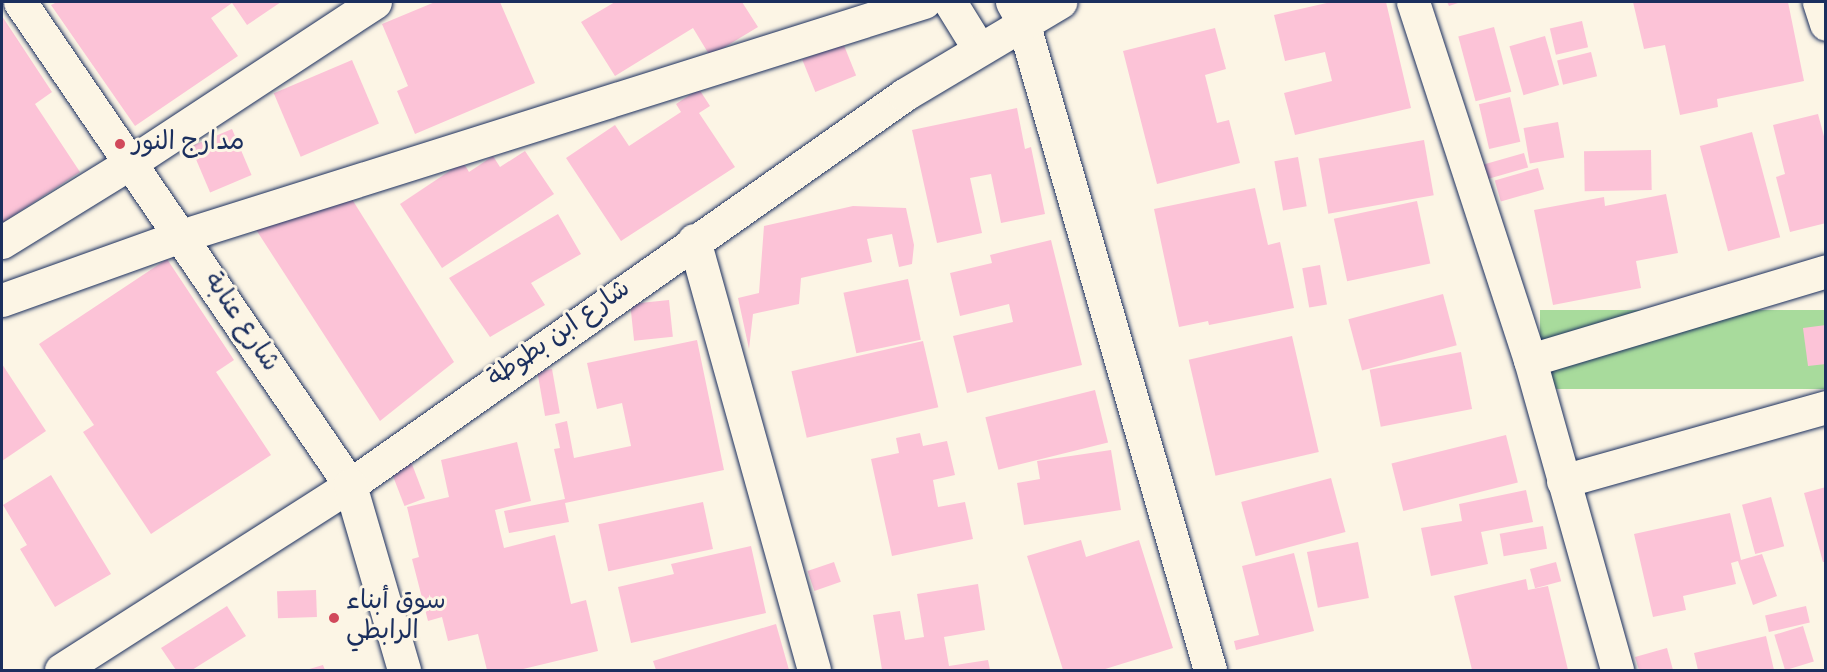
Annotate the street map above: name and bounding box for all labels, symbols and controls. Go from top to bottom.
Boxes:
place label: مدارج النور [132,128,245,160]
marker: مدارج النور [113,137,127,151]
street label: شارع عنابة [195,267,285,379]
street label: شارع ابن بطوطة [483,274,637,396]
place label: سوق أبناء الرابطي [346,587,446,648]
marker: سوق أبناء الرابطي [327,611,341,625]

